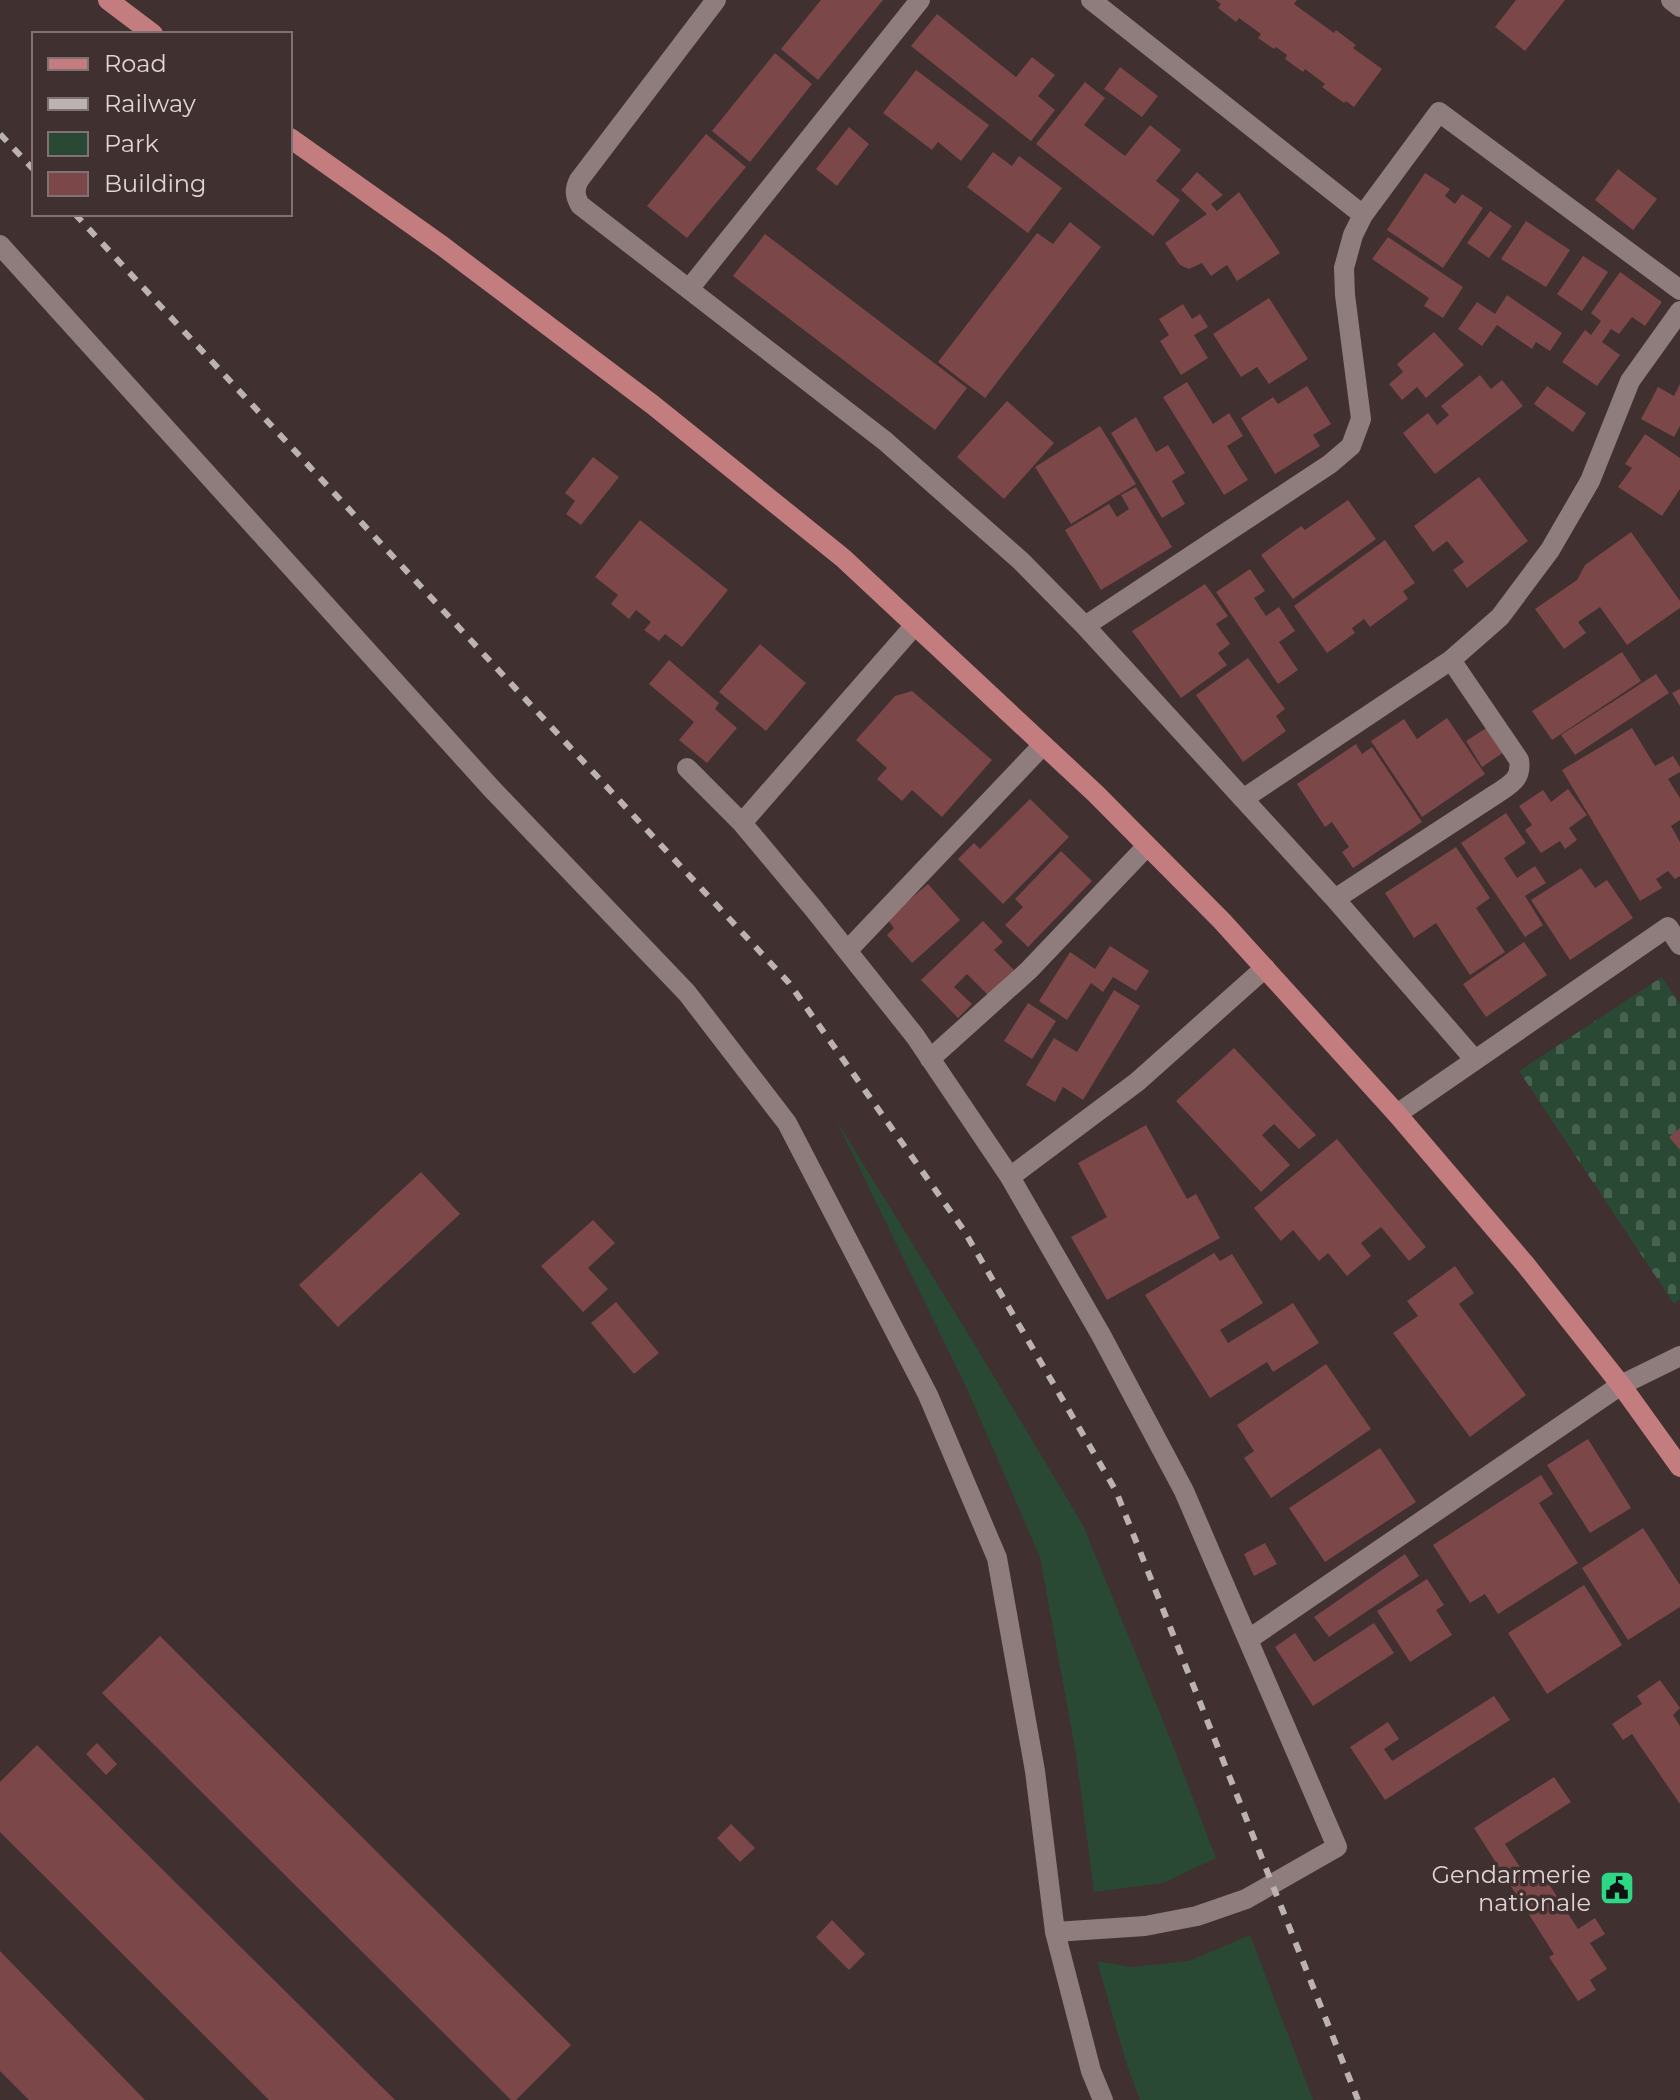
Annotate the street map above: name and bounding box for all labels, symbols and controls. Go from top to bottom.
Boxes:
legend [32,32,292,216]
text: Road [104,49,167,78]
text: Railway [104,89,196,118]
text: Park [104,129,159,158]
text: Building [104,169,207,198]
place label: Gendarmerie nationale [1432,1860,1591,1917]
public building icon: Gendarmerie nationale [1598,1869,1636,1907]

